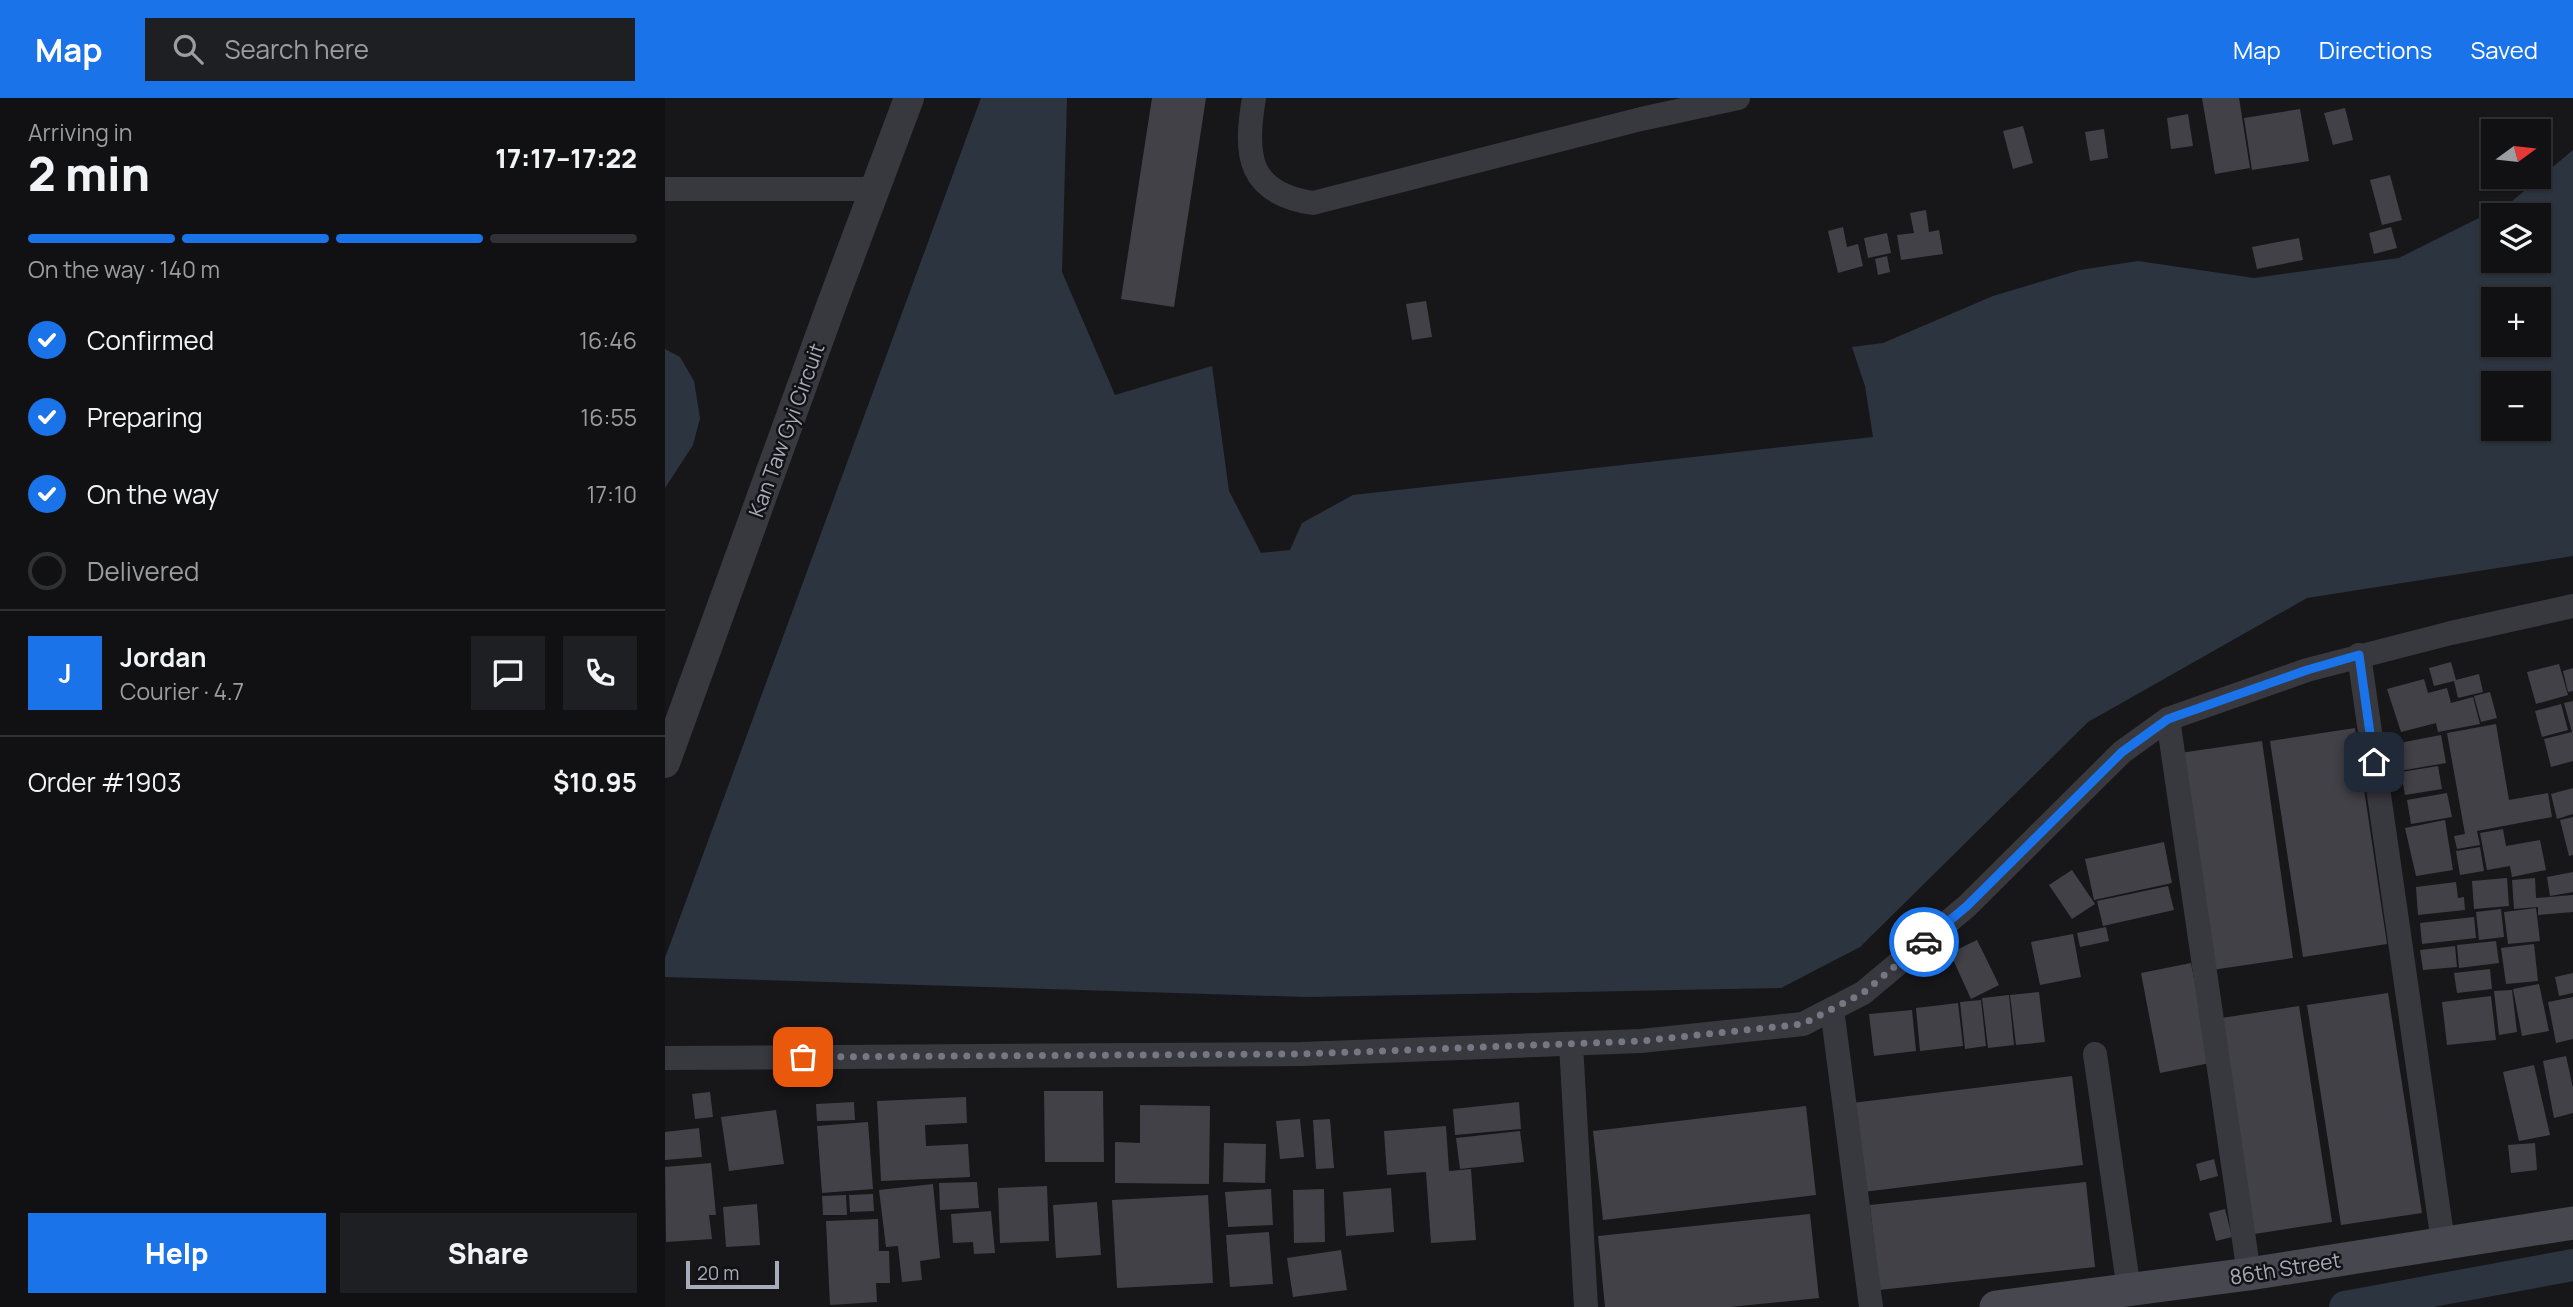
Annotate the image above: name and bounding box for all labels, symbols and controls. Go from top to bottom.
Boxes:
search box [145,18,635,81]
text: Map [35,27,103,72]
icon: search [169,30,207,68]
text: Search here [225,31,369,67]
text: Map [2233,33,2281,66]
text: Directions [2319,33,2432,66]
text: Saved [2470,33,2538,66]
text: Arriving in [28,116,133,148]
north arrow [2481,119,2551,189]
map controls [2481,119,2551,441]
text: 17:17–17:22 [495,140,637,176]
text: 2 min [28,142,150,205]
button: layers [2481,203,2551,273]
text: On the way · 140 m [28,253,220,285]
button: + [2481,287,2551,357]
icon: check [28,321,66,359]
text: Confirmed [87,322,214,358]
text: 16:46 [579,324,637,356]
street label: Kan Taw Gyi Circuit [742,339,830,521]
button: − [2481,371,2551,441]
icon: check [28,398,66,436]
text: Preparing [87,399,203,435]
text: 16:55 [580,401,637,433]
icon: check [28,475,66,513]
text: On the way [87,476,219,512]
text: 17:10 [587,478,637,510]
text: Delivered [87,553,199,589]
button: chat [471,636,545,710]
button: phone [563,636,637,710]
text: Jordan [120,639,206,675]
text: J [58,655,72,691]
text: Courier · 4.7 [120,675,244,707]
pin [2344,732,2404,792]
icon: home [2355,743,2393,781]
text: Order #1903 [28,764,182,800]
text: $10.95 [553,764,637,800]
courier [1889,907,1959,977]
icon: car [1905,923,1943,961]
pin [773,1027,833,1087]
icon: bag [784,1038,822,1076]
button: Help [28,1213,326,1293]
button: Share [340,1213,637,1293]
street label: 86th Street [2228,1245,2342,1291]
scale bar [686,1258,779,1290]
text: 20 m [697,1260,739,1286]

